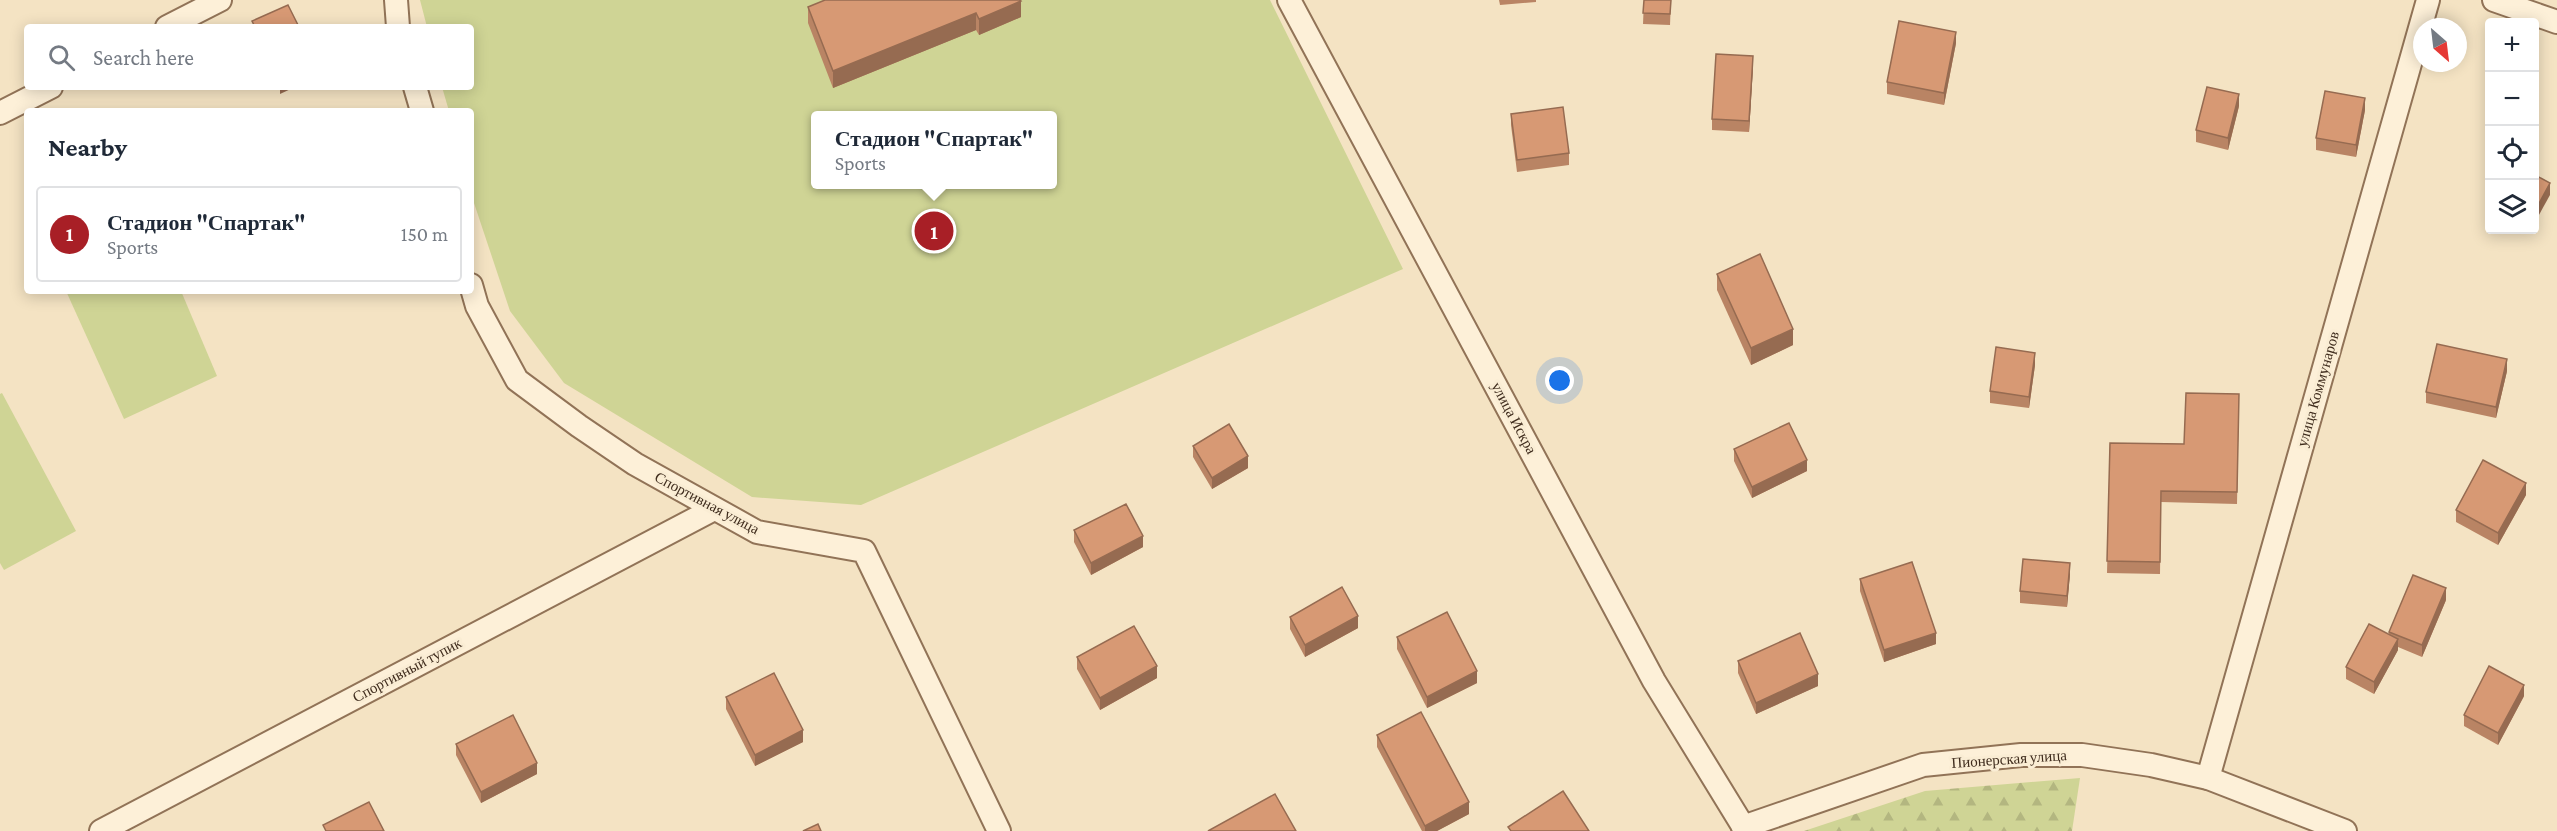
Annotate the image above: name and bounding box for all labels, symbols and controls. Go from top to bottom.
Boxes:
north arrow [2413,18,2467,72]
map controls [2485,18,2539,234]
button: + [2485,18,2539,72]
search box [24,24,474,90]
icon: search [45,41,78,74]
text: Search here [93,45,194,70]
button: − [2485,72,2539,126]
popup [811,111,1057,189]
text: Стадион "Спартак" [835,126,1033,151]
button: locate [2485,126,2539,180]
text: Nearby [48,133,127,162]
text: Sports [835,152,886,174]
button: layers [2485,180,2539,234]
pin: 1 [914,208,954,254]
text: Стадион "Спартак" [107,210,306,235]
text: 1 [66,223,73,245]
text: 150 m [401,223,448,245]
text: Sports [107,236,158,258]
street label: улица Коммунаров [2294,329,2342,449]
your location [1545,366,1574,395]
street label: улица Искра [1488,379,1540,457]
street label: Спортивная улица [652,469,762,537]
street label: Спортивный тупик [350,634,465,705]
street label: Пионерская улица [1951,747,2068,771]

